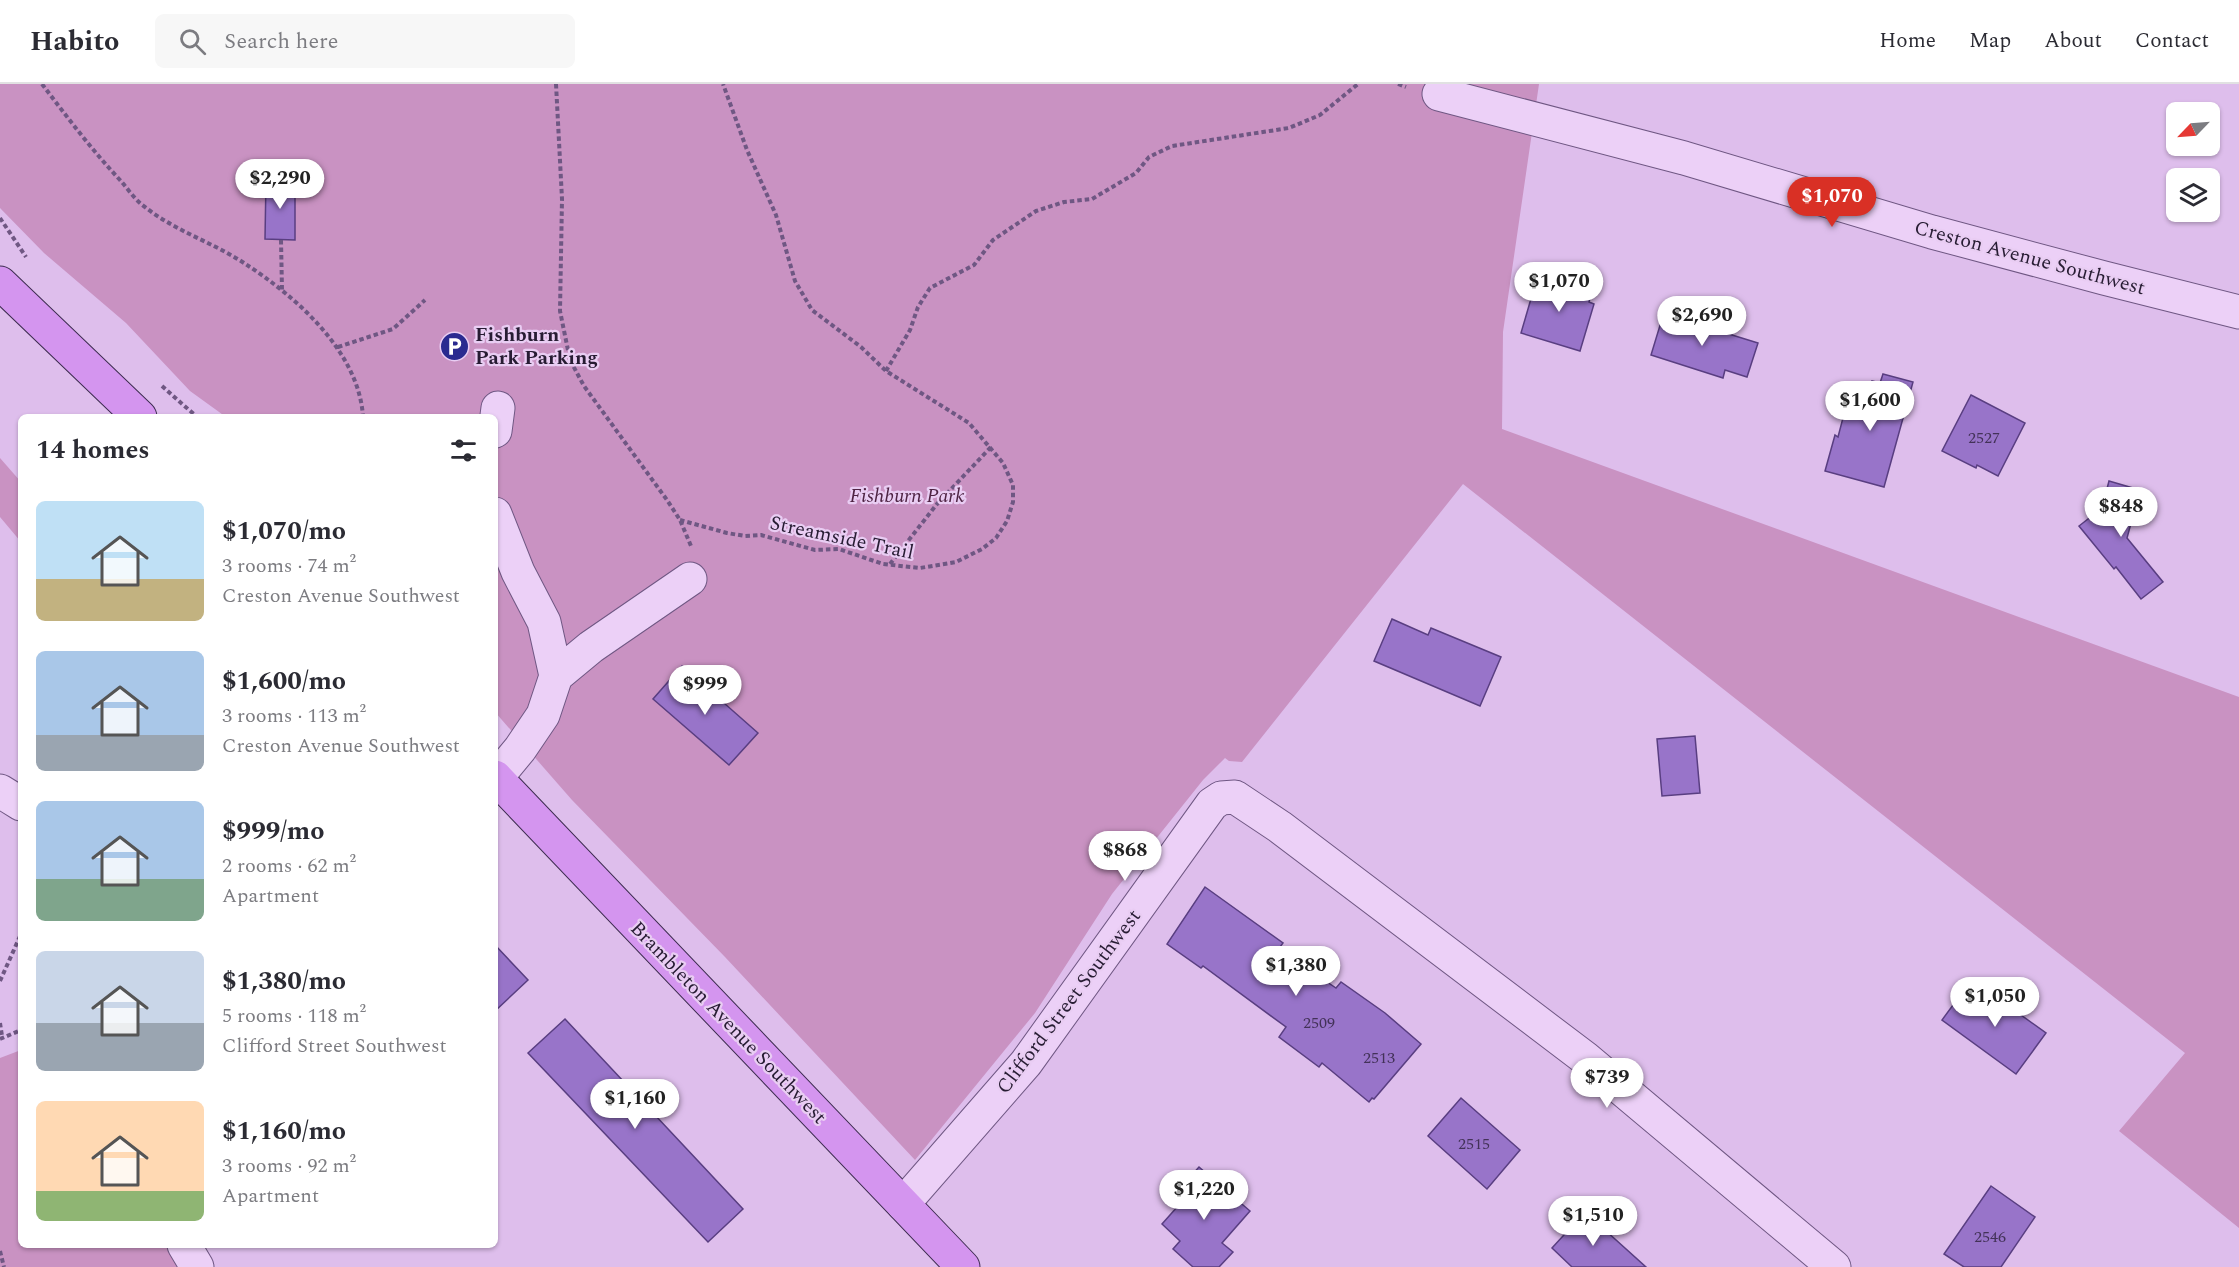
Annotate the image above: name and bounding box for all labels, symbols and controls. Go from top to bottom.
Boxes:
search box [155,14,575,68]
text: Habito [30,20,119,63]
icon: search [176,25,209,58]
text: Search here [224,25,338,58]
text: Home [1879,25,1936,57]
text: Map [1969,25,2011,57]
text: About [2044,25,2102,57]
text: Contact [2135,25,2209,57]
north arrow [2166,102,2220,156]
map controls [2166,102,2220,222]
pin: $2,290 [231,159,329,210]
text: $2,290 [249,163,311,193]
button: layers [2166,168,2220,222]
pin: $1,070 [1783,177,1881,228]
text: $1,070 [1801,181,1863,211]
street label: Creston Avenue Southwest [1911,213,2149,303]
pin: $1,070 [1510,262,1608,313]
text: $1,070 [1528,266,1590,296]
pin: $2,690 [1653,296,1751,347]
text: $2,690 [1671,300,1733,330]
place label: Fishburn Park Parking [475,320,598,373]
parking icon: Fishburn Park Parking [438,330,470,362]
pin: $1,600 [1821,381,1919,432]
text: $1,600 [1839,385,1901,415]
house number: 2527 [1968,426,2000,450]
text: 14 homes [36,430,150,470]
icon: filters [447,434,480,467]
park label: Fishburn Park [849,481,965,511]
pin: $848 [2085,487,2157,538]
text: $848 [2099,491,2143,521]
street label: Streamside Trail [767,508,917,568]
text: $1,070/mo [222,511,346,551]
icon: home [84,525,156,597]
text: 3 rooms · 74 m² [222,551,356,581]
text: Creston Avenue Southwest [222,581,460,611]
text: $1,600/mo [222,661,346,701]
pin: $999 [669,665,741,716]
text: $999 [683,669,727,699]
icon: home [84,675,156,747]
text: 3 rooms · 113 m² [222,701,366,731]
text: Creston Avenue Southwest [222,731,460,761]
text: $999/mo [222,811,325,851]
icon: home [84,825,156,897]
pin: $868 [1089,831,1161,882]
text: $868 [1103,835,1147,865]
text: 2 rooms · 62 m² [222,851,356,881]
text: Apartment [222,881,319,911]
street label: Clifford Street Southwest [989,903,1148,1100]
street label: Brambleton Avenue Southwest [623,914,834,1131]
pin: $1,380 [1247,946,1345,997]
text: $1,380 [1265,950,1327,980]
text: $1,380/mo [222,961,346,1001]
icon: home [84,975,156,1047]
pin: $1,050 [1946,977,2044,1028]
text: $1,050 [1964,981,2026,1011]
text: 5 rooms · 118 m² [222,1001,366,1031]
house number: 2509 [1303,1011,1335,1035]
text: Clifford Street Southwest [222,1031,447,1061]
house number: 2513 [1363,1046,1395,1070]
pin: $739 [1571,1058,1643,1109]
text: $739 [1585,1062,1629,1092]
pin: $1,160 [586,1079,684,1130]
text: $1,160 [604,1083,666,1113]
text: $1,160/mo [222,1111,346,1151]
icon: home [84,1125,156,1197]
house number: 2515 [1458,1132,1490,1156]
text: 3 rooms · 92 m² [222,1151,356,1181]
pin: $1,220 [1155,1170,1253,1221]
text: $1,220 [1173,1174,1235,1204]
text: Apartment [222,1181,319,1211]
pin: $1,510 [1544,1196,1642,1247]
text: $1,510 [1562,1200,1624,1230]
house number: 2546 [1974,1225,2006,1249]

